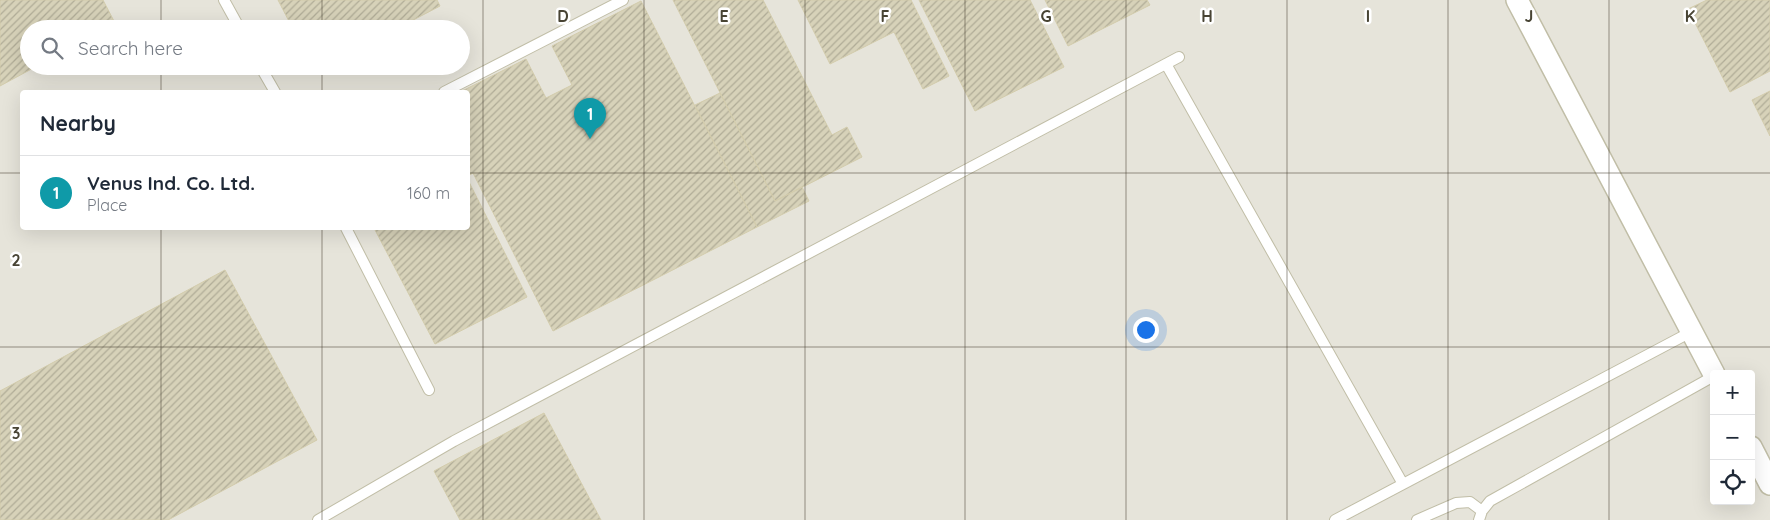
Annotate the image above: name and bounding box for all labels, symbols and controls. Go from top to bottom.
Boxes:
text: D [557,6,569,26]
text: E [719,6,729,26]
text: F [881,6,890,26]
text: G [1040,6,1052,26]
text: H [1201,6,1213,26]
text: I [1366,6,1370,26]
text: J [1525,6,1533,26]
text: K [1685,6,1695,26]
search box [20,20,470,75]
icon: search [38,34,66,62]
text: Search here [78,36,183,60]
pin: 1 [574,98,606,139]
text: Nearby [40,110,116,136]
text: Venus Ind. Co. Ltd. [87,171,255,195]
text: 1 [53,183,59,203]
text: 160 m [407,183,450,203]
text: Place [87,195,127,215]
text: 2 [11,250,21,270]
your location [1133,317,1159,343]
map controls [1710,370,1755,505]
button: + [1710,370,1755,415]
button: − [1710,415,1755,460]
text: 3 [12,423,20,443]
button: locate [1710,460,1755,505]

